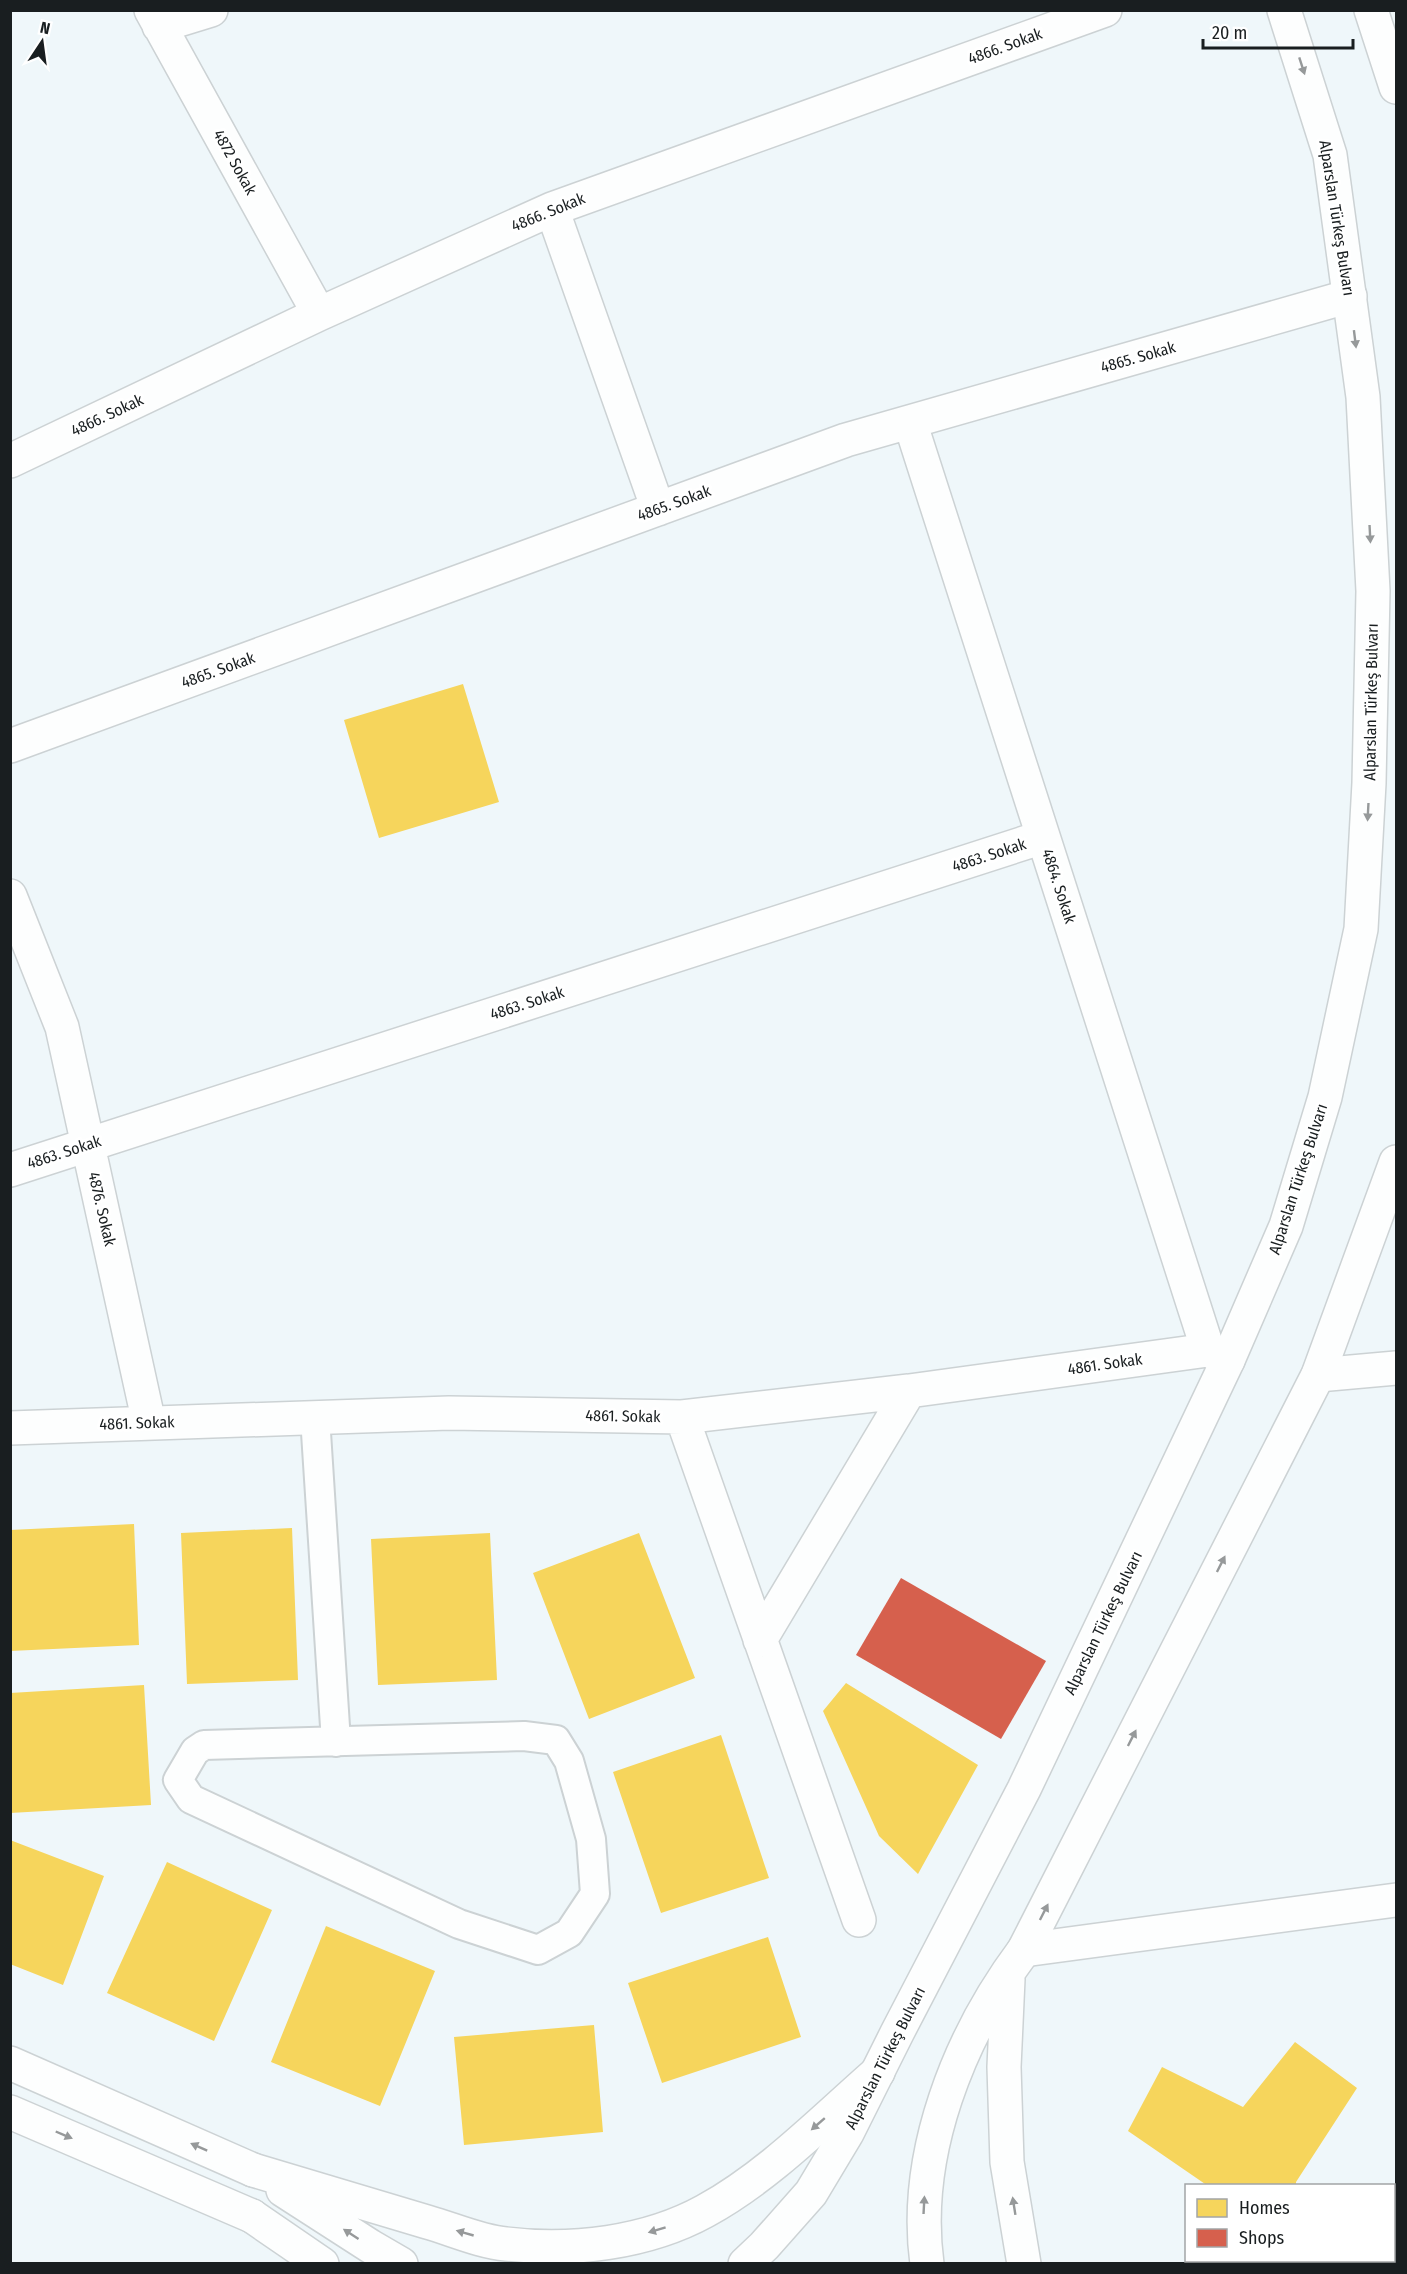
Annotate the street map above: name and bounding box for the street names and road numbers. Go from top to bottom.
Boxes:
street label: 4866. Sokak [965,24,1045,68]
street label: 4872 Sokak [209,126,261,198]
street label: Alparslan Türkeş Bulvarı [1315,139,1359,297]
street label: 4866. Sokak [508,188,588,235]
street label: 4865. Sokak [1098,337,1178,377]
street label: 4866. Sokak [68,390,147,440]
street label: 4865. Sokak [635,481,714,525]
street label: Alparslan Türkeş Bulvarı [1360,623,1382,781]
street label: 4865. Sokak [179,648,258,692]
street label: 4863. Sokak [950,834,1029,876]
street label: 4864. Sokak [1038,846,1080,926]
street label: 4863. Sokak [488,982,567,1024]
street label: Alparslan Türkeş Bulvarı [1265,1101,1331,1257]
street label: 4863. Sokak [25,1131,104,1173]
street label: 4876. Sokak [84,1170,120,1248]
street label: 4861. Sokak [1066,1349,1144,1379]
street label: 4861. Sokak [585,1406,661,1426]
street label: 4861. Sokak [99,1412,175,1434]
street label: Alparslan Türkeş Bulvarı [1060,1548,1146,1698]
street label: Alparslan Türkeş Bulvarı [841,1984,929,2132]

